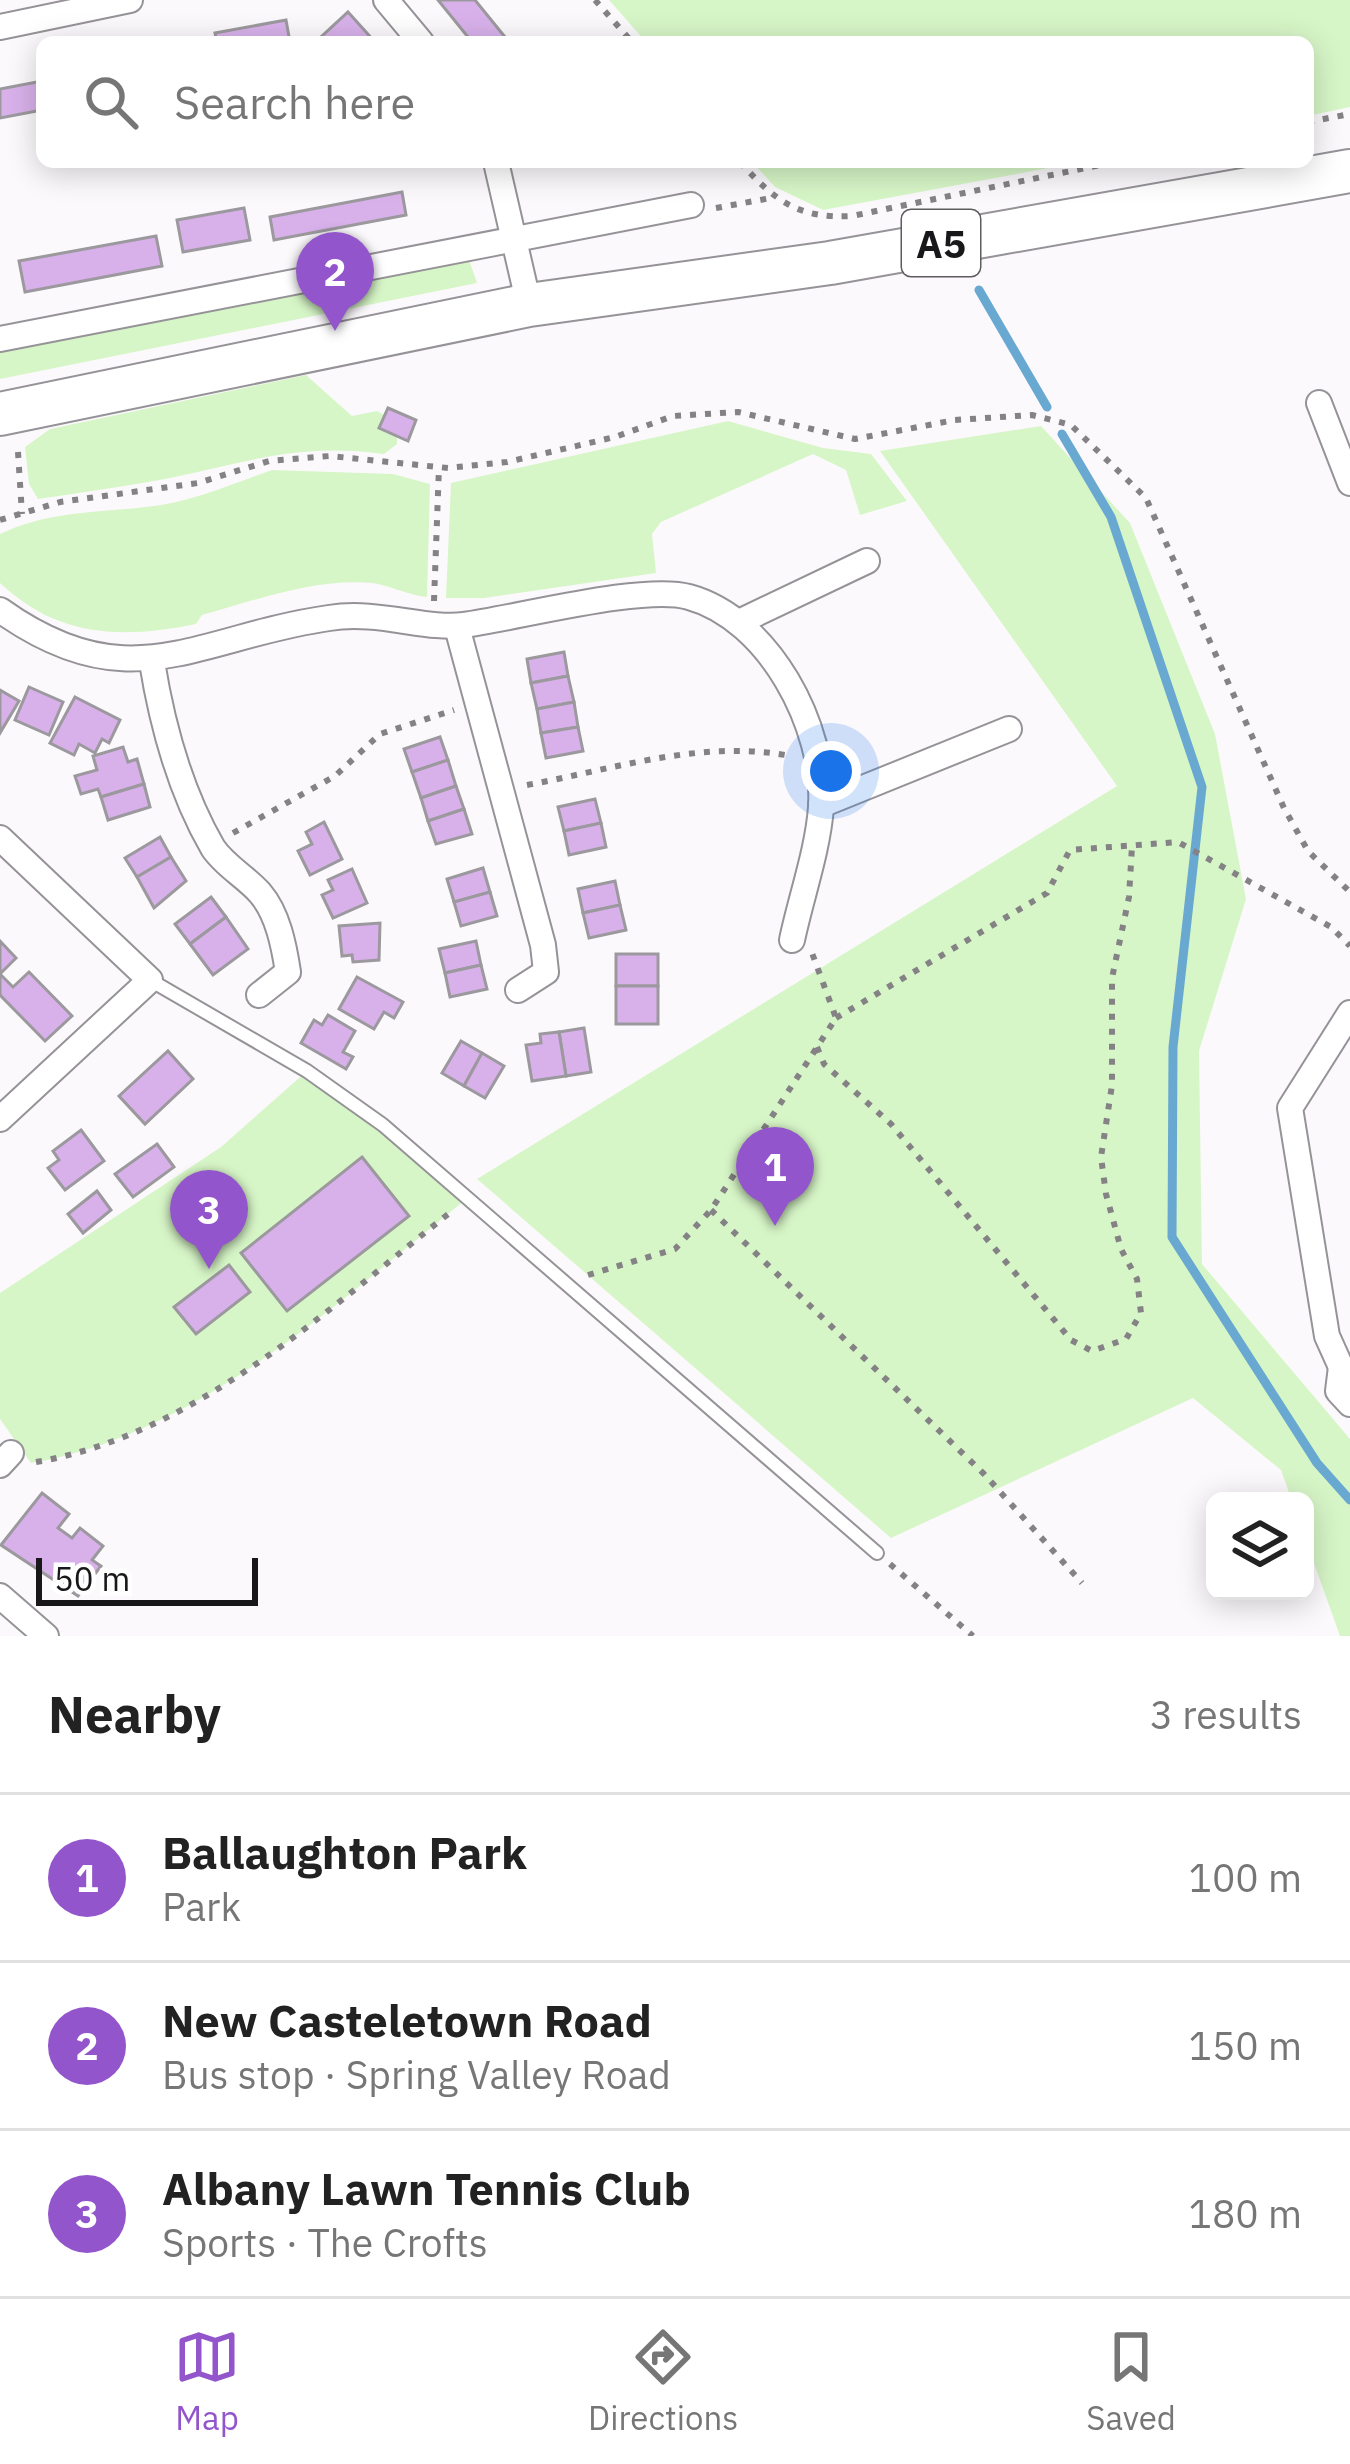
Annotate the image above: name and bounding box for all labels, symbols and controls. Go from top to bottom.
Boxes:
search box [36,36,1314,168]
icon: search [78,69,144,135]
text: Search here [174,73,415,131]
road number: A5 [902,210,980,276]
pin: 2 [296,232,374,331]
your location [801,741,861,801]
pin: 1 [736,1127,814,1226]
pin: 3 [170,1170,248,1269]
map controls [1206,1492,1314,1600]
button: layers [1206,1492,1314,1600]
scale bar [36,1552,258,1605]
text: 50 m [54,1557,130,1600]
text: Nearby [48,1681,221,1747]
text: 3 results [1150,1689,1302,1740]
text: Ballaughton Park [162,1823,527,1881]
text: 1 [75,1852,99,1903]
text: 100 m [1189,1852,1302,1903]
text: Park [162,1881,241,1932]
text: New Casteletown Road [162,1991,652,2049]
text: 2 [75,2020,99,2071]
text: 150 m [1189,2020,1302,2071]
text: Bus stop · Spring Valley Road [162,2049,671,2100]
text: Albany Lawn Tennis Club [162,2159,691,2217]
text: 3 [75,2188,99,2239]
text: 180 m [1189,2188,1302,2239]
text: Sports · The Crofts [162,2217,488,2268]
tab: Map [174,2324,240,2439]
tab: Directions [588,2324,738,2439]
tab: Saved [1086,2324,1176,2439]

